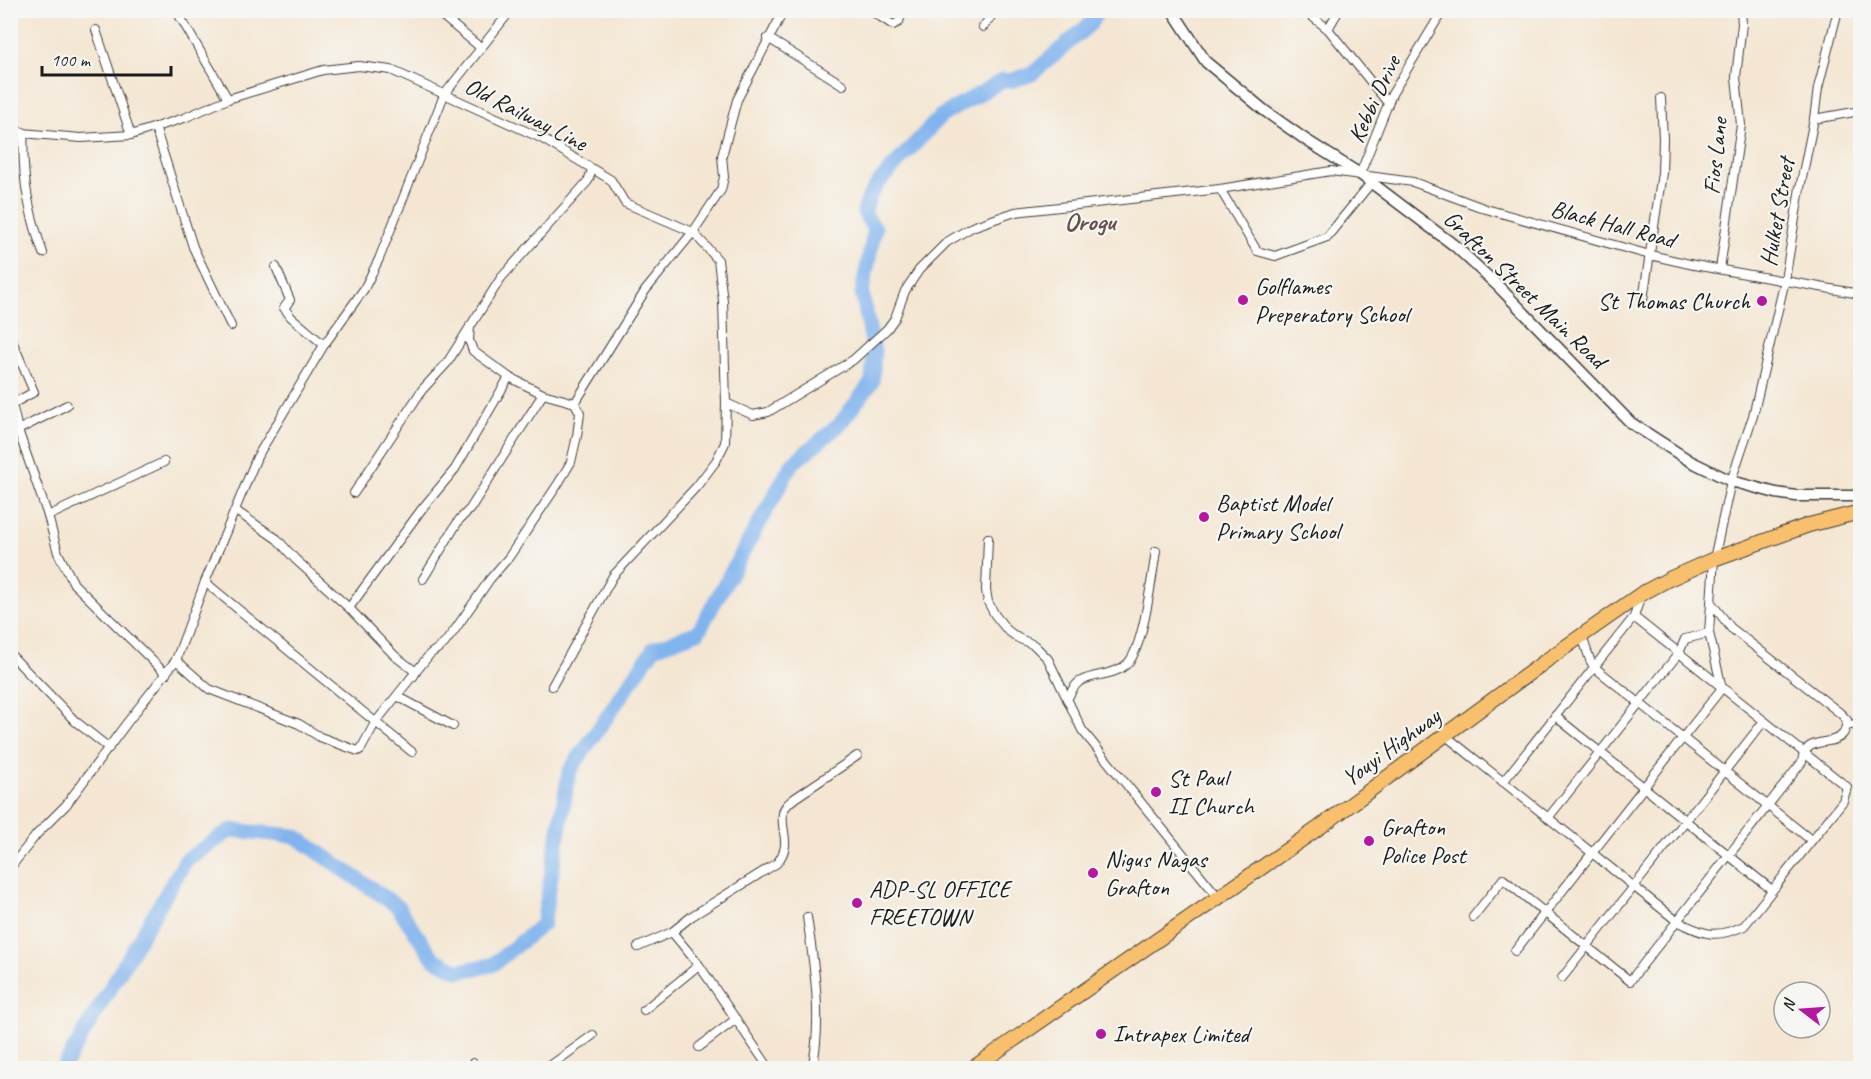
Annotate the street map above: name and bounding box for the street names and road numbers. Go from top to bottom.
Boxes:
street label: Kebbi Drive [1341,49,1408,147]
street label: Old Railway Line [460,70,594,159]
street label: Fios Lane [1696,114,1734,196]
street label: Hulket Street [1753,153,1802,268]
street label: Black Hall Road [1548,193,1682,256]
street label: Grafton Street Main Road [1437,204,1615,377]
street label: Youyi Highway [1336,700,1447,793]

